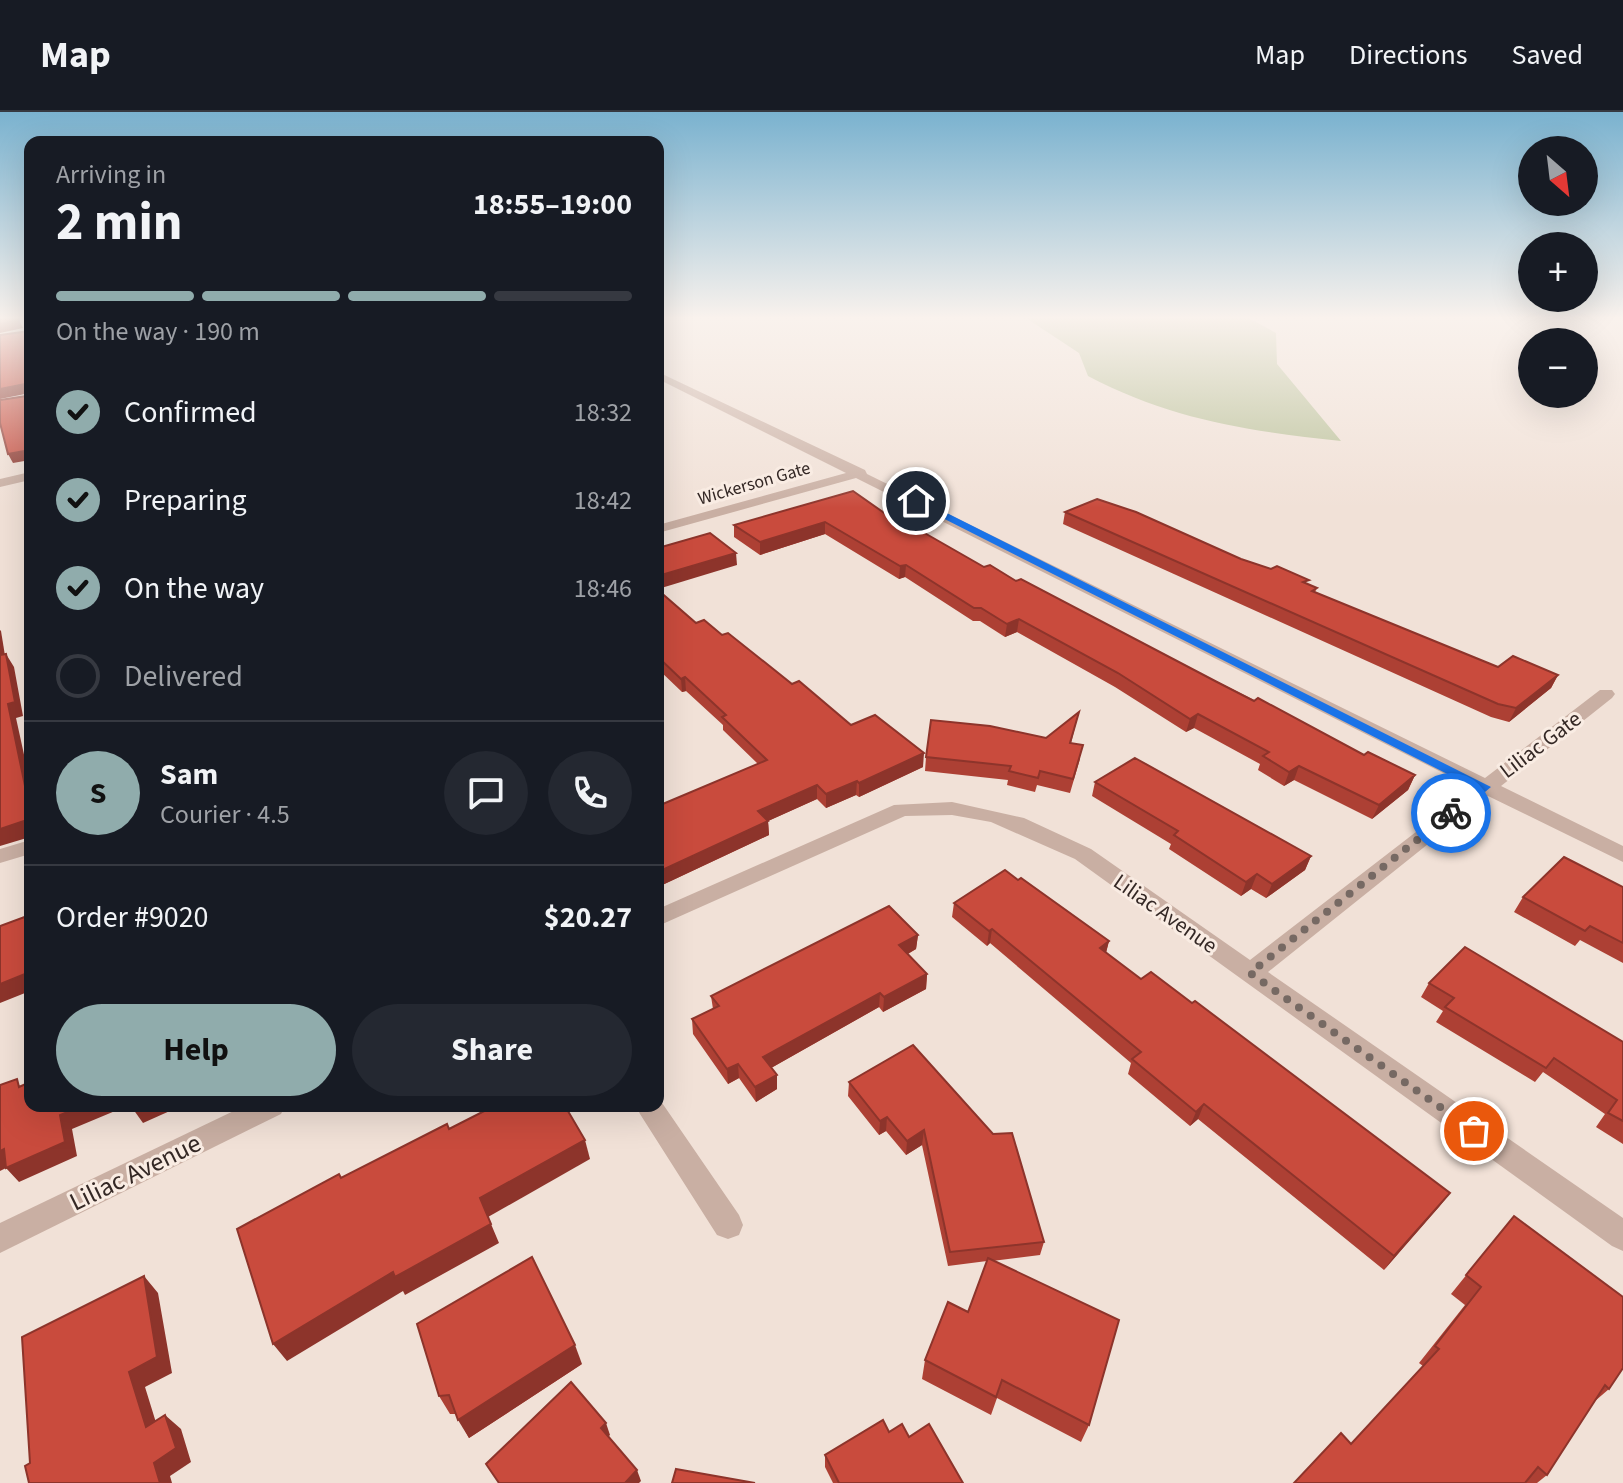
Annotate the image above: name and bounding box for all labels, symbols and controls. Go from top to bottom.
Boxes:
text: Map [40,28,111,82]
text: Map [1255,35,1305,75]
text: Directions [1349,35,1468,75]
text: Saved [1512,35,1583,75]
north arrow [1518,136,1598,216]
map controls [1518,136,1598,408]
text: Arriving in [56,156,166,193]
text: 18:55–19:00 [473,183,632,226]
text: 2 min [56,186,183,260]
button: + [1518,232,1598,312]
text: On the way · 190 m [56,313,260,350]
button: − [1518,328,1598,408]
icon: check [56,390,100,434]
text: Confirmed [124,391,257,434]
text: 18:32 [574,394,632,431]
street label: Wickerson Gate [695,455,813,511]
pin [882,467,950,535]
icon: check [56,478,100,522]
text: Preparing [124,479,247,522]
icon: home [894,479,938,523]
text: 18:42 [574,482,632,519]
icon: check [56,566,100,610]
text: On the way [124,567,264,610]
text: 18:46 [574,570,632,607]
text: Delivered [124,655,243,698]
street label: Liliac Gate [1493,703,1588,786]
button: chat [444,751,528,835]
button: phone [548,751,632,835]
text: Sam [160,753,218,796]
text: S [90,772,106,815]
courier [1411,773,1491,853]
icon: bike [1429,791,1473,835]
text: Courier · 4.5 [160,796,290,833]
street label: Liliac Avenue [1107,866,1224,962]
text: Order #9020 [56,896,209,939]
text: $20.27 [544,896,632,939]
button: Help [56,1004,336,1096]
button: Share [352,1004,632,1096]
pin [1440,1097,1508,1165]
icon: bag [1452,1109,1496,1153]
street label: Liliac Avenue [63,1125,207,1220]

